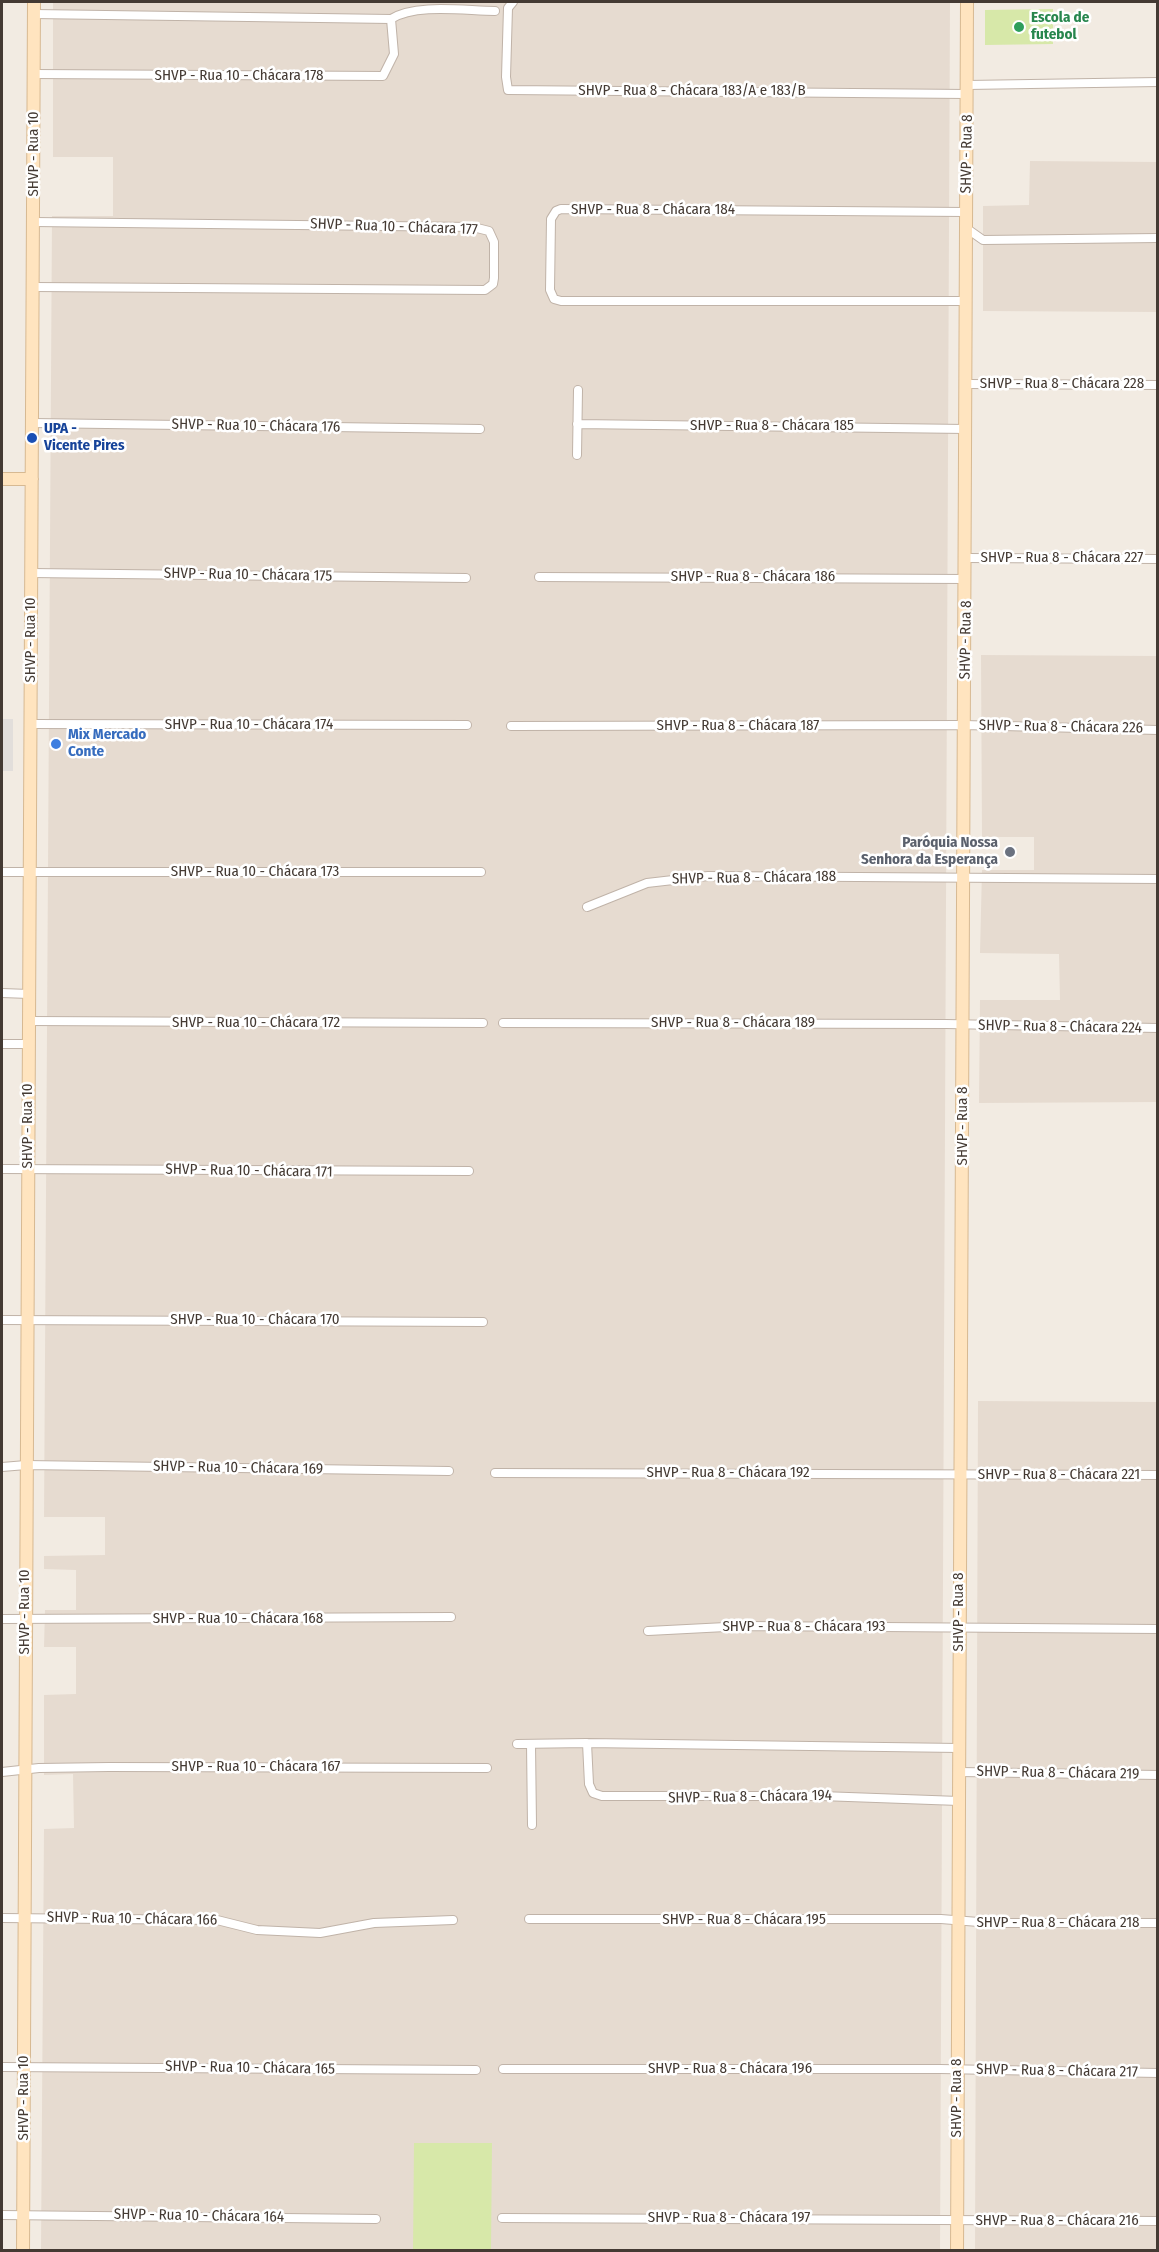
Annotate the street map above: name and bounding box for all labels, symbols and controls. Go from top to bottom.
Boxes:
place label: Escola de futebol [1031,9,1089,44]
marker: Escola de futebol [1012,20,1026,34]
street label: SHVP - Rua 10 - Chácara 178 [155,67,323,85]
street label: SHVP - Rua 8 - Chácara 183/A e 183/B [578,82,806,100]
street label: SHVP - Rua 10 [25,111,43,197]
street label: SHVP - Rua 8 [957,114,977,194]
street label: SHVP - Rua 8 - Chácara 184 [571,201,735,219]
street label: SHVP - Rua 10 - Chácara 177 [310,215,478,239]
street label: SHVP - Rua 8 - Chácara 228 [980,375,1144,393]
street label: SHVP - Rua 10 - Chácara 176 [171,416,341,436]
street label: SHVP - Rua 8 - Chácara 185 [690,417,854,435]
place label: UPA - Vicente Pires [44,420,124,455]
marker: UPA - Vicente Pires [25,431,39,445]
street label: SHVP - Rua 8 - Chácara 227 [981,549,1143,567]
street label: SHVP - Rua 10 - Chácara 175 [164,565,332,585]
street label: SHVP - Rua 8 - Chácara 186 [671,568,835,586]
street label: SHVP - Rua 10 [22,597,40,683]
street label: SHVP - Rua 8 [956,600,976,680]
street label: SHVP - Rua 10 - Chácara 174 [165,716,333,734]
street label: SHVP - Rua 8 - Chácara 187 [657,717,819,735]
street label: SHVP - Rua 8 - Chácara 226 [979,717,1143,737]
place label: Mix Mercado Conte [68,726,146,761]
marker: Mix Mercado Conte [49,737,63,751]
place label: Paróquia Nossa Senhora da Esperança [861,834,998,869]
marker: Paróquia Nossa Senhora da Esperança [1003,845,1017,859]
street label: SHVP - Rua 10 - Chácara 173 [171,863,339,881]
street label: SHVP - Rua 8 - Chácara 188 [672,868,836,888]
street label: SHVP - Rua 10 - Chácara 172 [172,1014,340,1032]
street label: SHVP - Rua 8 - Chácara 189 [651,1014,815,1032]
street label: SHVP - Rua 8 - Chácara 224 [978,1017,1142,1037]
street label: SHVP - Rua 10 [19,1083,37,1169]
street label: SHVP - Rua 8 [954,1087,972,1165]
street label: SHVP - Rua 10 - Chácara 171 [165,1161,333,1181]
street label: SHVP - Rua 10 - Chácara 170 [170,1311,340,1329]
street label: SHVP - Rua 10 - Chácara 169 [153,1458,323,1478]
street label: SHVP - Rua 8 - Chácara 192 [646,1464,810,1482]
street label: SHVP - Rua 8 - Chácara 221 [978,1466,1140,1484]
street label: SHVP - Rua 10 [16,1569,34,1655]
street label: SHVP - Rua 8 [950,1573,968,1651]
street label: SHVP - Rua 10 - Chácara 168 [153,1610,323,1628]
street label: SHVP - Rua 8 - Chácara 193 [722,1618,886,1636]
street label: SHVP - Rua 10 - Chácara 167 [172,1758,340,1776]
street label: SHVP - Rua 8 - Chácara 219 [976,1763,1140,1783]
street label: SHVP - Rua 8 - Chácara 194 [668,1787,832,1807]
street label: SHVP - Rua 10 - Chácara 166 [47,1909,217,1929]
street label: SHVP - Rua 8 - Chácara 195 [662,1911,826,1929]
street label: SHVP - Rua 8 - Chácara 218 [976,1914,1140,1932]
street label: SHVP - Rua 10 [15,2055,33,2141]
street label: SHVP - Rua 10 - Chácara 165 [165,2058,335,2078]
street label: SHVP - Rua 8 [948,2059,966,2137]
street label: SHVP - Rua 8 - Chácara 196 [648,2060,812,2078]
street label: SHVP - Rua 8 - Chácara 217 [976,2061,1138,2081]
street label: SHVP - Rua 10 - Chácara 164 [114,2206,284,2226]
street label: SHVP - Rua 8 - Chácara 197 [648,2209,810,2227]
street label: SHVP - Rua 8 - Chácara 216 [975,2212,1139,2230]

